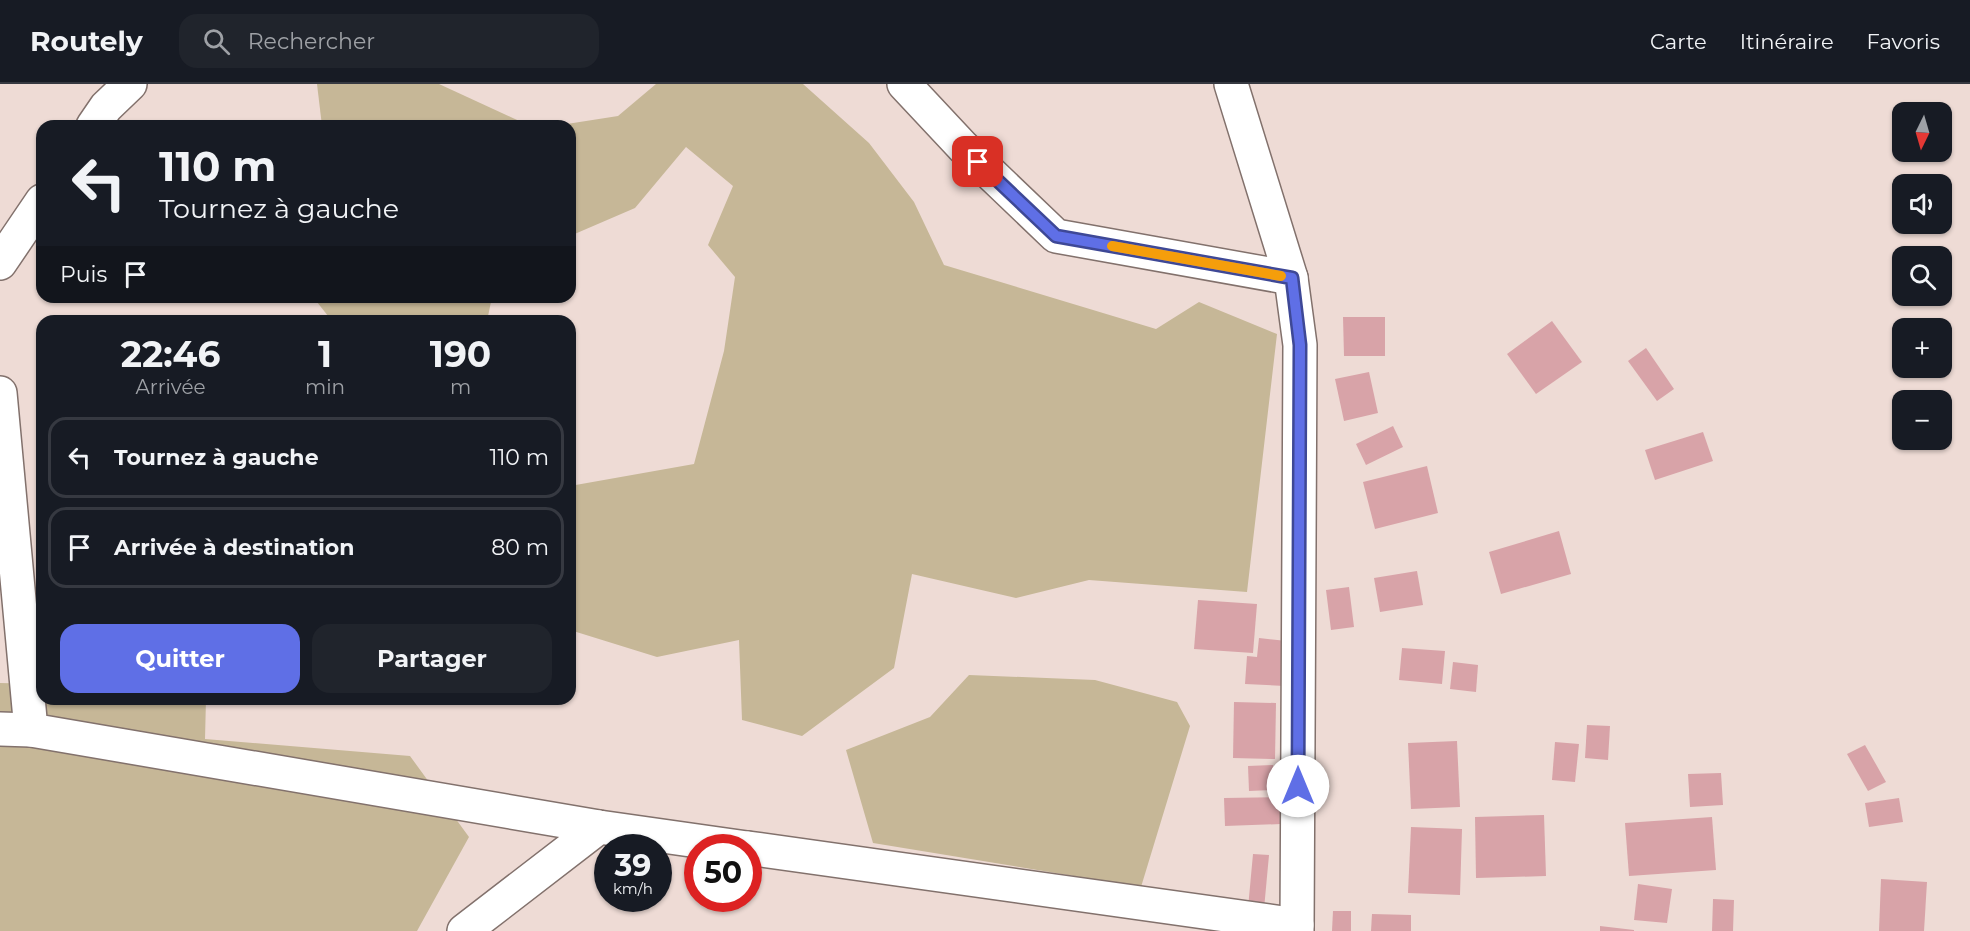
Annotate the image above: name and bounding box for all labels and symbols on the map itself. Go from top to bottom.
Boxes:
north arrow [1892,102,1952,162]
pin [952,136,1003,187]
position arrow [1266,754,1330,818]
speed limit sign: 50 [684,834,762,912]

